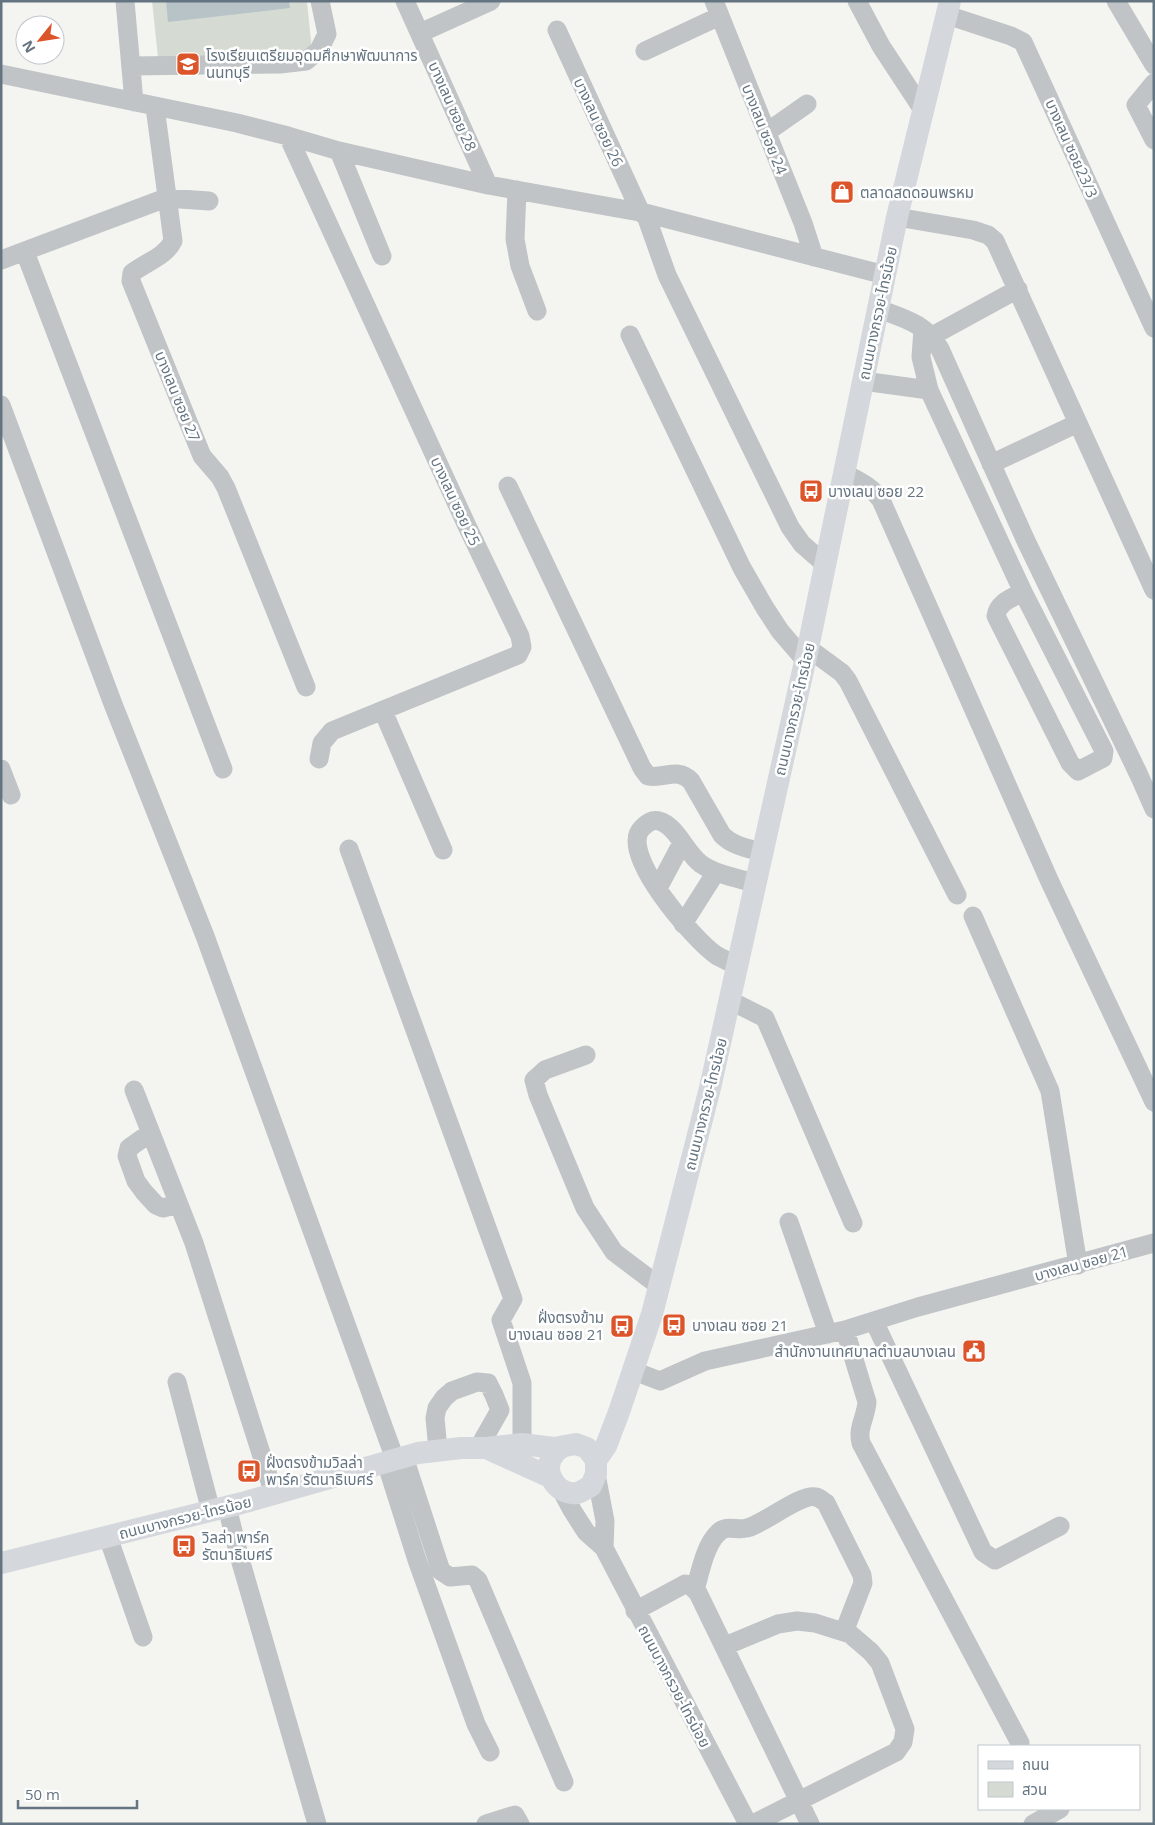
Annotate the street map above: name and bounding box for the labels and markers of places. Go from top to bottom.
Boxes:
place label: โรงเรียนเตรียมอุดมศึกษาพัฒนาการ นนทบุรี [206,45,418,82]
school or university icon: โรงเรียนเตรียมอุดมศึกษาพัฒนาการ นนทบุรี [175,51,201,77]
shop icon: ตลาดสดดอนพรหม [829,179,855,205]
place label: ตลาดสดดอนพรหม [860,182,974,202]
bus stop icon: บางเลน ซอย 22 [798,478,824,504]
place label: บางเลน ซอย 22 [828,481,924,501]
place label: ฝั่งตรงข้าม บางเลน ซอย 21 [508,1307,604,1344]
bus stop icon: บางเลน ซอย 21 [661,1312,687,1338]
bus stop icon: ฝั่งตรงข้าม บางเลน ซอย 21 [609,1313,635,1339]
place label: บางเลน ซอย 21 [692,1315,788,1335]
public building icon: สำนักงานเทศบาลตำบลบางเลน [961,1338,987,1364]
place label: สำนักงานเทศบาลตำบลบางเลน [775,1341,956,1361]
place label: ฝั่งตรงข้ามวิลล่า พาร์ค รัตนาธิเบศร์ [266,1452,374,1489]
bus stop icon: ฝั่งตรงข้ามวิลล่า พาร์ค รัตนาธิเบศร์ [236,1458,262,1484]
place label: วิลล่า พาร์ค รัตนาธิเบศร์ [202,1527,273,1564]
bus stop icon: วิลล่า พาร์ค รัตนาธิเบศร์ [171,1533,197,1559]

